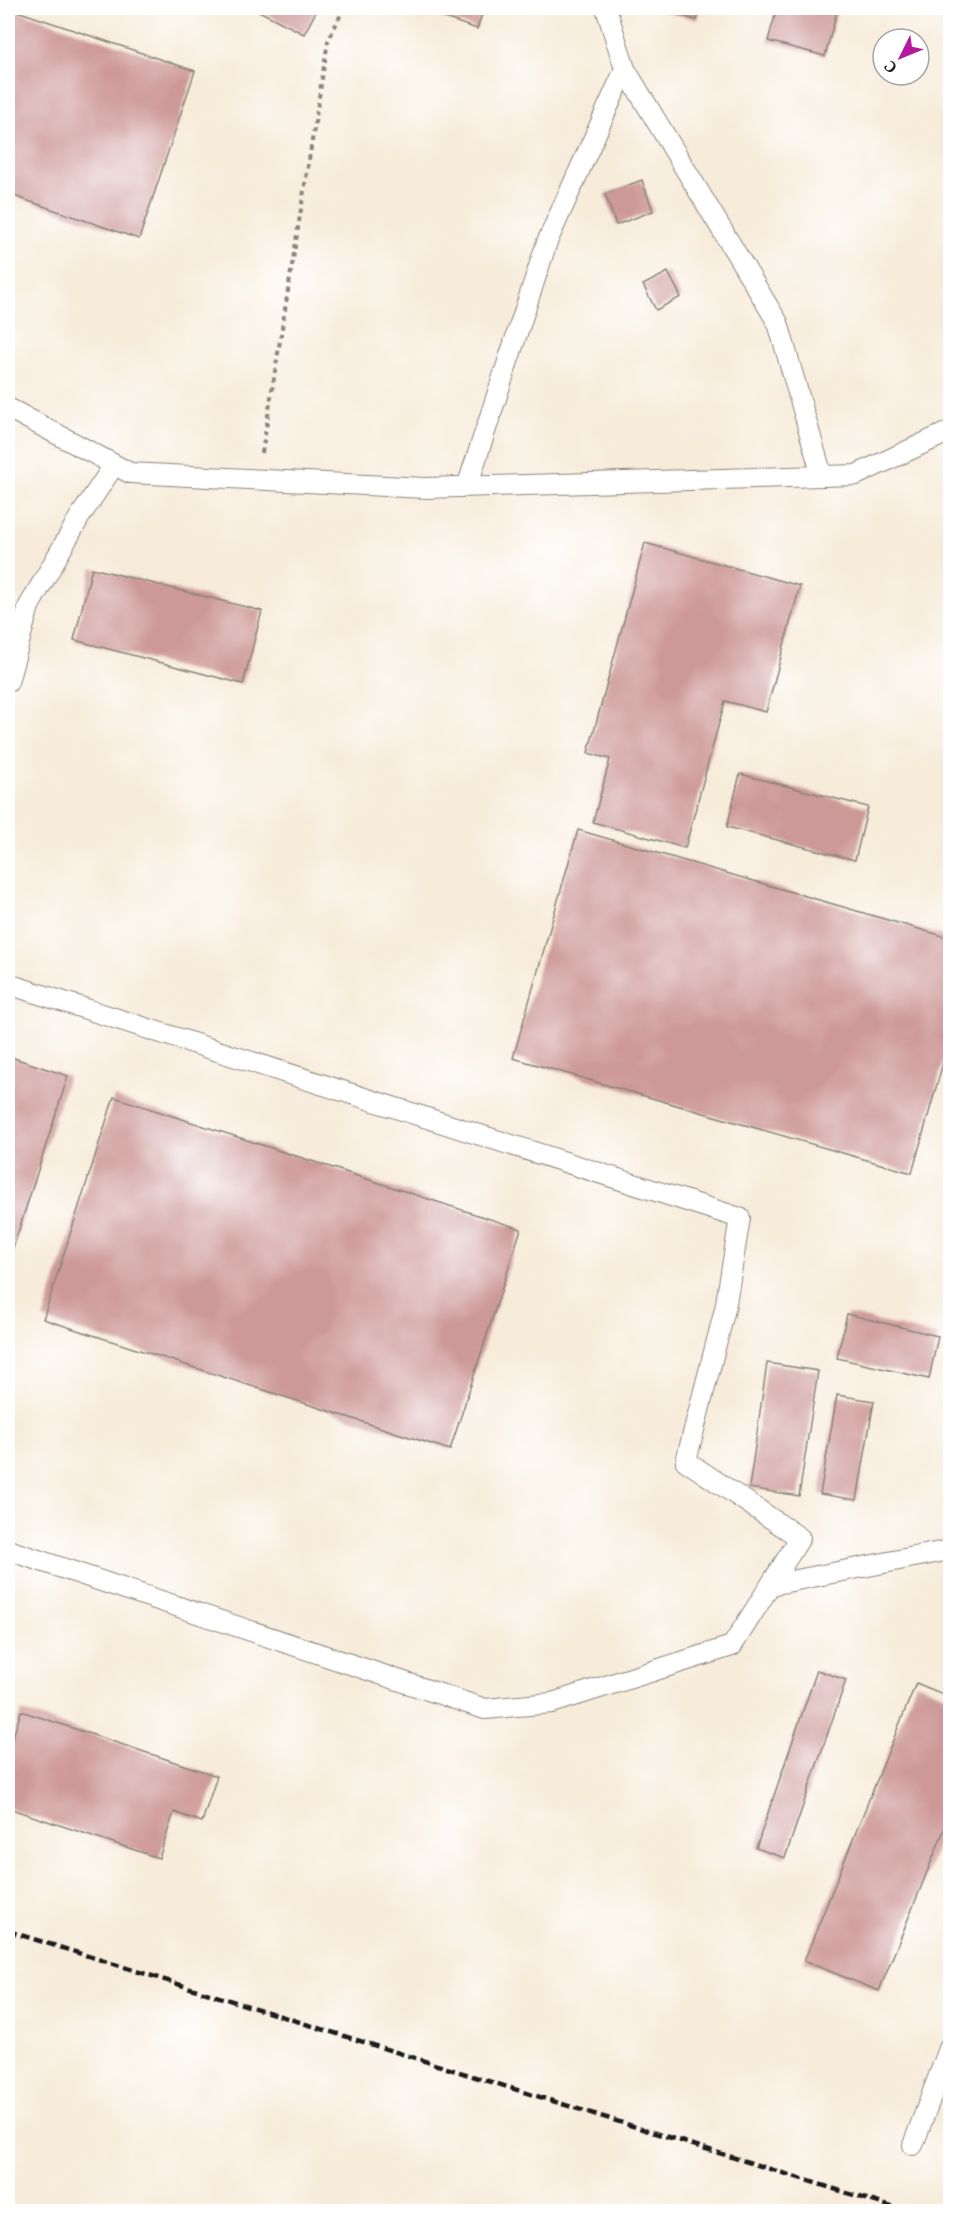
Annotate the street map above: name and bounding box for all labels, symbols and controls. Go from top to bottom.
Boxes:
north arrow [871,27,931,87]
text: С [880,55,903,77]

